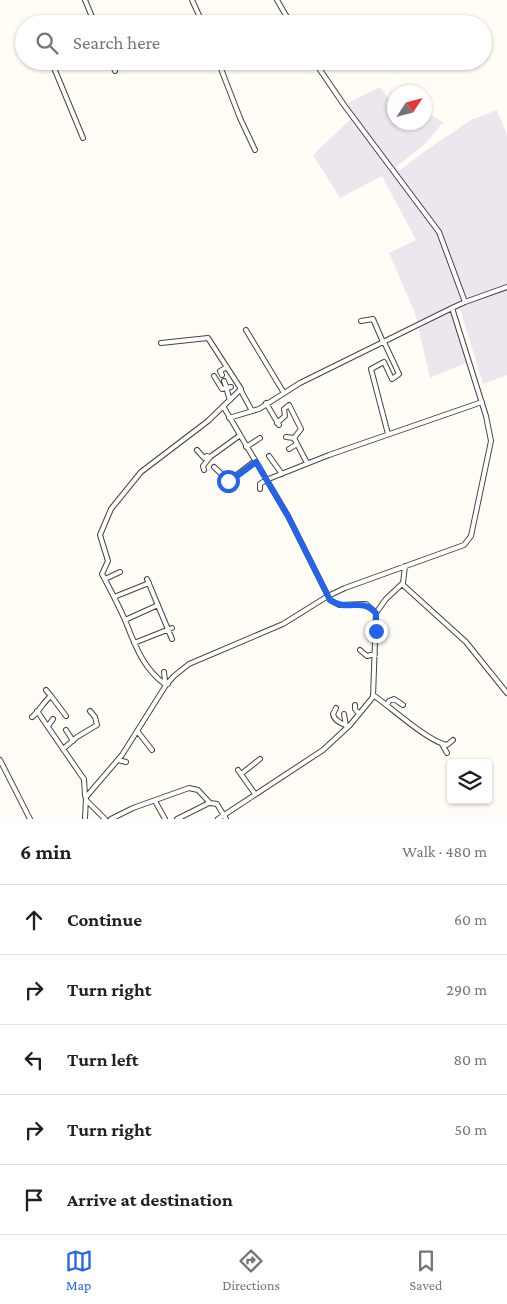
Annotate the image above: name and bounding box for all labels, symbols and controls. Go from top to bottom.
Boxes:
search box [15,15,492,70]
icon: search [33,29,61,57]
text: Search here [73,32,160,53]
north arrow [387,85,432,130]
route start [217,470,240,493]
route end [365,620,388,643]
map controls [447,759,492,804]
button: layers [447,759,492,804]
text: 6 min [20,840,71,864]
text: Walk · 480 m [402,843,487,860]
icon: ahead [20,906,48,934]
text: Continue [67,909,142,930]
text: 60 m [454,911,487,928]
icon: right [20,976,48,1004]
text: Turn right [67,979,152,1000]
text: 290 m [446,981,487,998]
icon: left [20,1046,48,1074]
text: Turn left [67,1049,139,1070]
text: 80 m [453,1051,487,1068]
icon: right [20,1116,48,1144]
text: Turn right [67,1119,152,1140]
text: 50 m [455,1121,487,1138]
icon: arrive [20,1186,48,1214]
text: Arrive at destination [67,1189,233,1210]
tab: Map [65,1247,93,1293]
tab: Directions [222,1247,280,1293]
tab: Saved [409,1247,442,1293]

